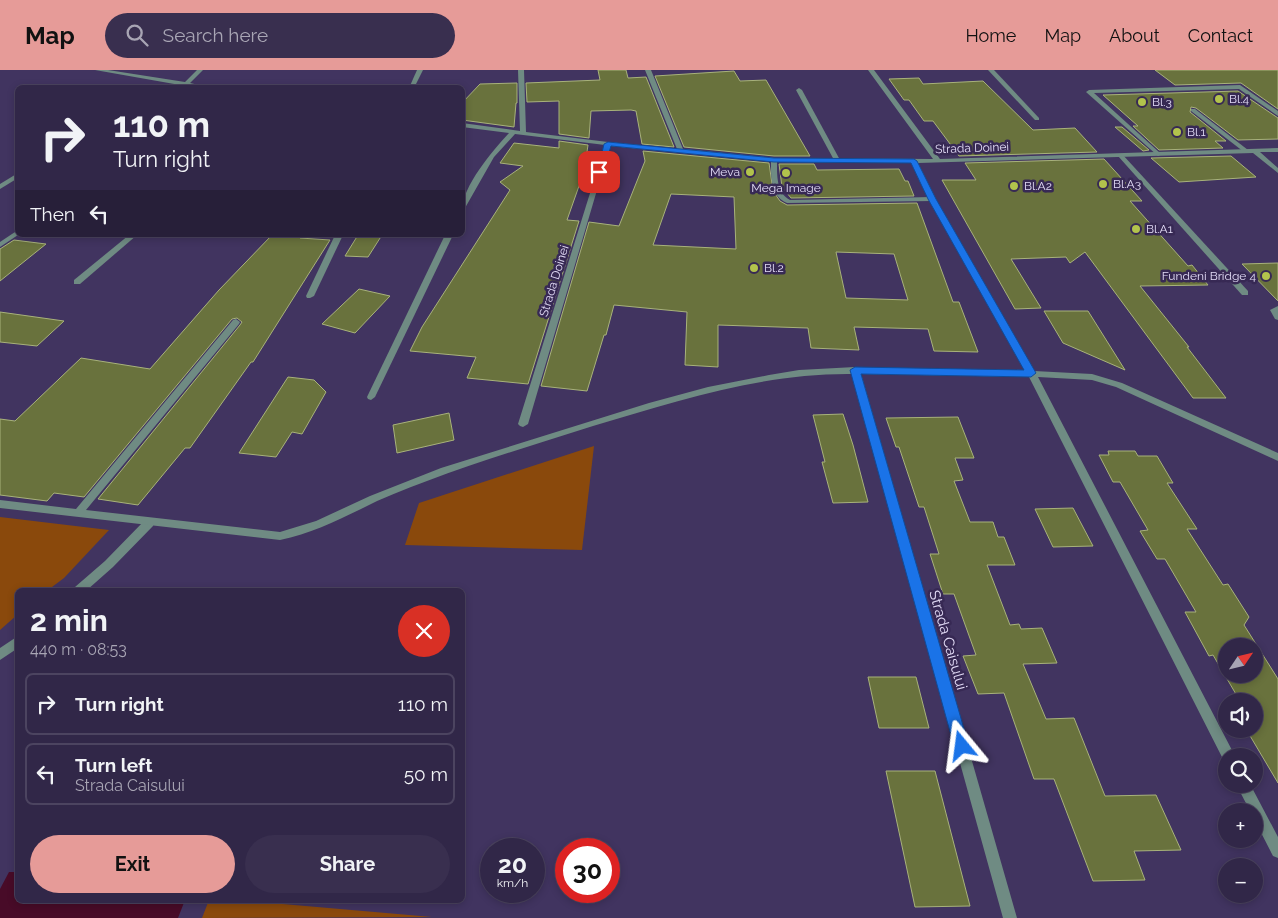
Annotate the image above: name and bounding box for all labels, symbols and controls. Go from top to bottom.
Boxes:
search box [105,13,455,58]
text: Map [25,21,75,50]
icon: search [123,21,151,49]
text: Search here [163,24,268,46]
text: Home [965,25,1016,46]
text: Map [1044,25,1081,46]
text: About [1109,25,1160,46]
text: Contact [1188,25,1253,46]
place label: Bl.4 [1229,92,1250,106]
marker: Bl.4 [1213,93,1225,105]
place label: Bl.3 [1152,95,1172,109]
marker: Bl.3 [1136,96,1148,108]
text: 110 m [113,104,210,145]
icon: right [30,105,95,170]
place label: Bl.1 [1187,125,1206,139]
marker: Bl.1 [1171,126,1183,138]
street label: Strada Doinei [935,140,1009,156]
text: Turn right [113,146,210,172]
pin [578,151,620,193]
icon: arrive [585,158,613,186]
place label: Meva [710,165,740,179]
marker: Meva [744,166,756,178]
marker: Mega Image [780,167,792,179]
place label: Bl.A3 [1113,177,1141,191]
marker: Bl.A3 [1097,178,1109,190]
place label: Bl.A2 [1024,179,1052,193]
marker: Bl.A2 [1008,180,1020,192]
place label: Mega Image [751,181,821,195]
icon: left [85,200,113,228]
text: Then [30,203,75,225]
place label: Bl.A1 [1146,222,1173,236]
marker: Bl.A1 [1130,223,1142,235]
street label: Strada Doinei [536,244,572,318]
place label: Bl.2 [764,261,784,275]
marker: Bl.2 [748,262,760,274]
place label: Fundeni Bridge 4 [1162,269,1256,283]
marker: Fundeni Bridge 4 [1260,270,1272,282]
street label: Strada Caisului [925,588,971,692]
text: 2 min [30,603,108,638]
button: close [398,605,450,657]
north arrow [1218,638,1262,682]
map controls [1218,638,1263,903]
text: 440 m · 08:53 [30,640,127,659]
icon: right [32,690,60,718]
text: Turn right [75,693,164,715]
text: 110 m [398,693,448,715]
button: sound [1218,693,1263,738]
position arrow [935,719,987,771]
button: search [1218,748,1263,793]
text: Turn left [75,754,152,776]
icon: left [32,760,60,788]
text: 50 m [404,763,448,785]
text: Strada Caisului [75,776,185,795]
button: + [1218,803,1263,848]
button: Exit [30,835,235,893]
button: Share [245,835,450,893]
speed limit sign: 30 [555,838,620,903]
text: 20 [498,849,527,879]
button: − [1218,858,1263,903]
text: km/h [497,876,528,890]

